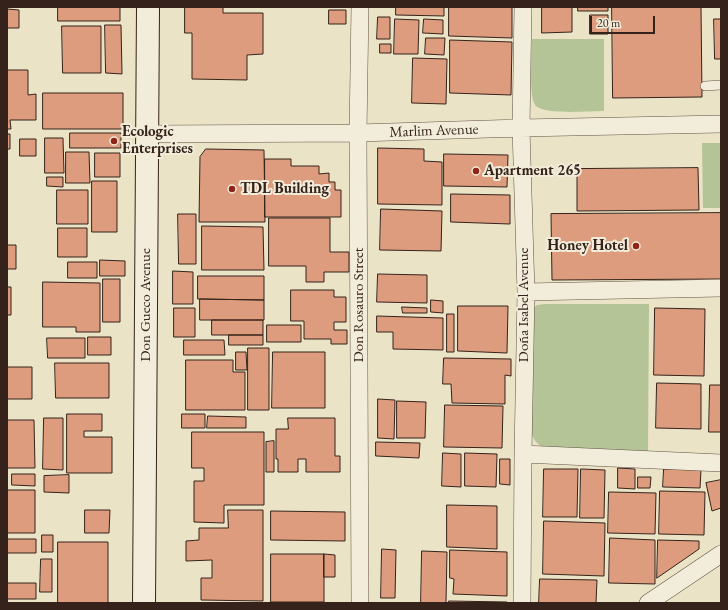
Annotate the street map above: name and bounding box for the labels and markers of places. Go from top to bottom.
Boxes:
place label: Ecologic Enterprises [122,123,193,158]
marker: Ecologic Enterprises [109,136,119,146]
place label: Apartment 265 [484,162,581,180]
marker: Apartment 265 [471,166,481,176]
place label: TDL Building [240,180,329,198]
marker: TDL Building [227,184,237,194]
place label: Honey Hotel [547,237,628,255]
marker: Honey Hotel [631,241,641,251]

